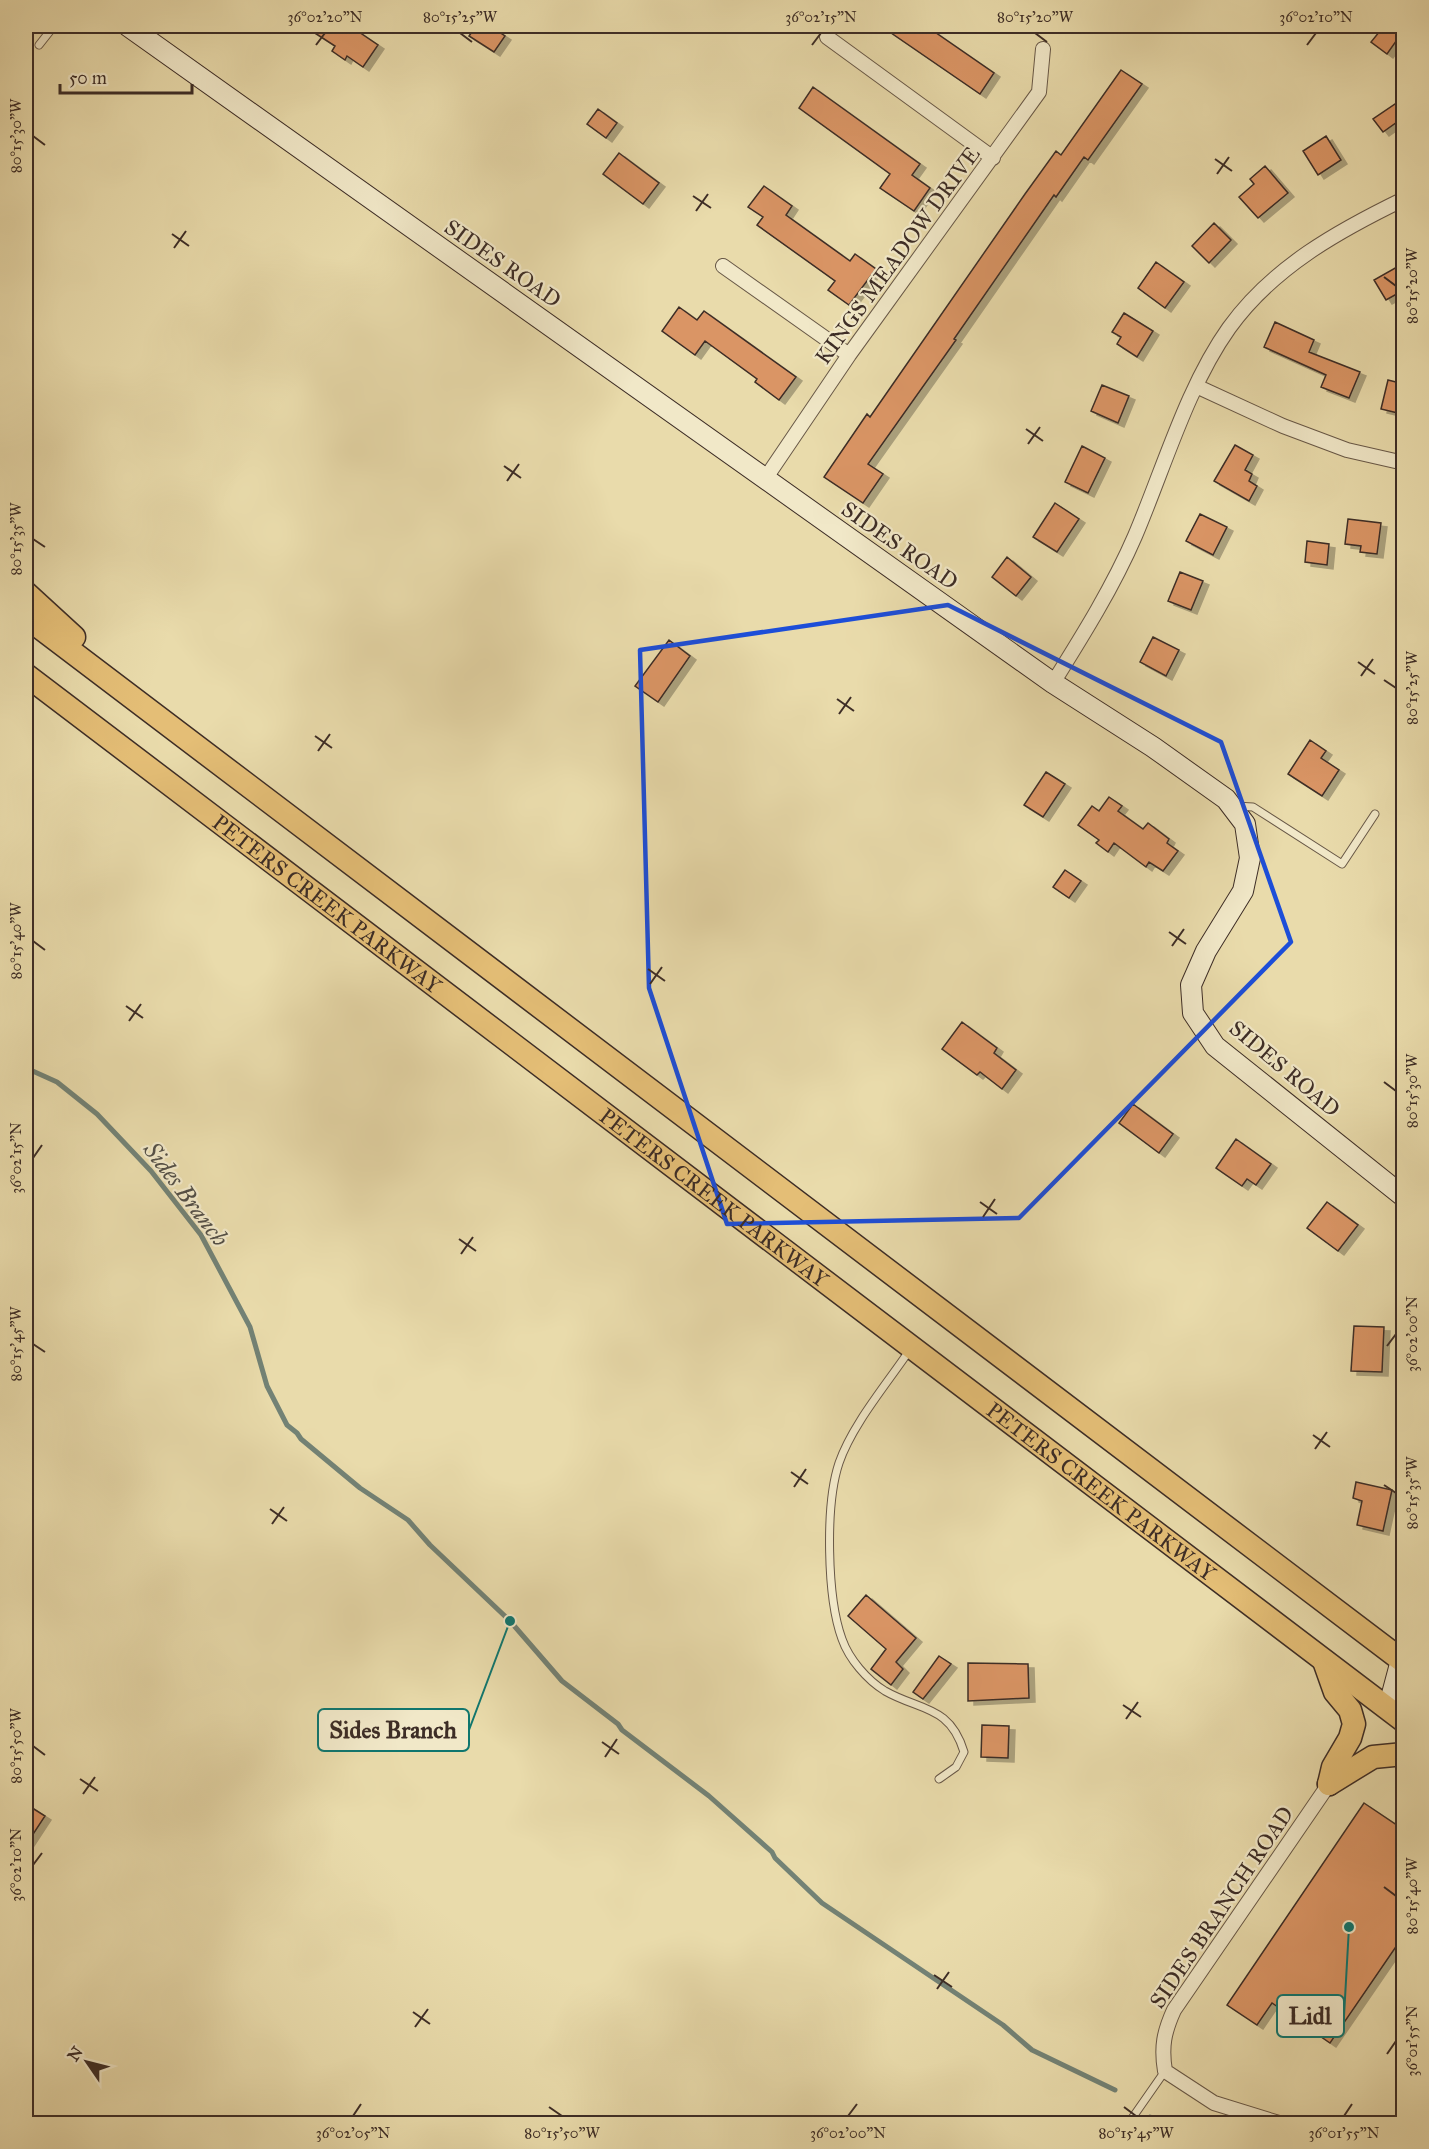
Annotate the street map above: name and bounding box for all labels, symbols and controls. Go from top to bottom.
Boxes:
text: 36°02'20"N [288,8,363,26]
text: 80°15'25"W [423,8,498,26]
text: 36°02'15"N [785,8,857,26]
text: 80°15'20"W [997,8,1074,26]
text: 36°02'10"N [1279,8,1353,26]
scale bar [60,57,192,95]
text: 50 m [69,67,107,89]
text: 80°15'30"W [7,98,25,173]
street label: KINGS MEADOW DRIVE [809,141,986,369]
street label: SIDES ROAD [439,213,566,313]
text: 80°15'20"W [1403,247,1421,324]
street label: SIDES ROAD [836,495,963,595]
text: 80°15'35"W [7,502,25,575]
text: 80°15'25"W [1403,650,1421,725]
street label: PETERS CREEK PARKWAY [207,808,447,1000]
text: 80°15'40"W [7,902,25,979]
street label: SIDES ROAD [1224,1014,1345,1122]
text: 80°15'30"W [1403,1053,1421,1128]
street label: PETERS CREEK PARKWAY [594,1102,834,1294]
text: 36°02'15"N [7,1122,25,1194]
water label: Sides Branch [136,1135,235,1253]
text: 36°02'00"N [1403,1296,1421,1372]
text: 80°15'45"W [7,1306,25,1382]
street label: PETERS CREEK PARKWAY [981,1396,1222,1588]
text: 80°15'35"W [1403,1456,1421,1529]
text: 80°15'50"W [7,1707,25,1784]
callout: Sides Branch [318,1709,469,1751]
text: Sides Branch [329,1715,457,1745]
street label: SIDES BRANCH ROAD [1144,1801,1299,2013]
text: 36°02'10"N [7,1828,25,1902]
text: 80°15'40"W [1403,1857,1421,1934]
callout: Lidl [1277,1995,1344,2037]
text: Lidl [1289,2001,1332,2031]
text: 36°01'55"N [1403,2005,1421,2077]
north arrow [57,2032,117,2092]
text: N [63,2042,87,2065]
text: 36°02'05"N [316,2124,390,2142]
text: 80°15'50"W [524,2124,601,2142]
text: 36°02'00"N [810,2124,886,2142]
text: 80°15'45"W [1098,2124,1174,2142]
text: 36°01'55"N [1308,2124,1380,2142]

